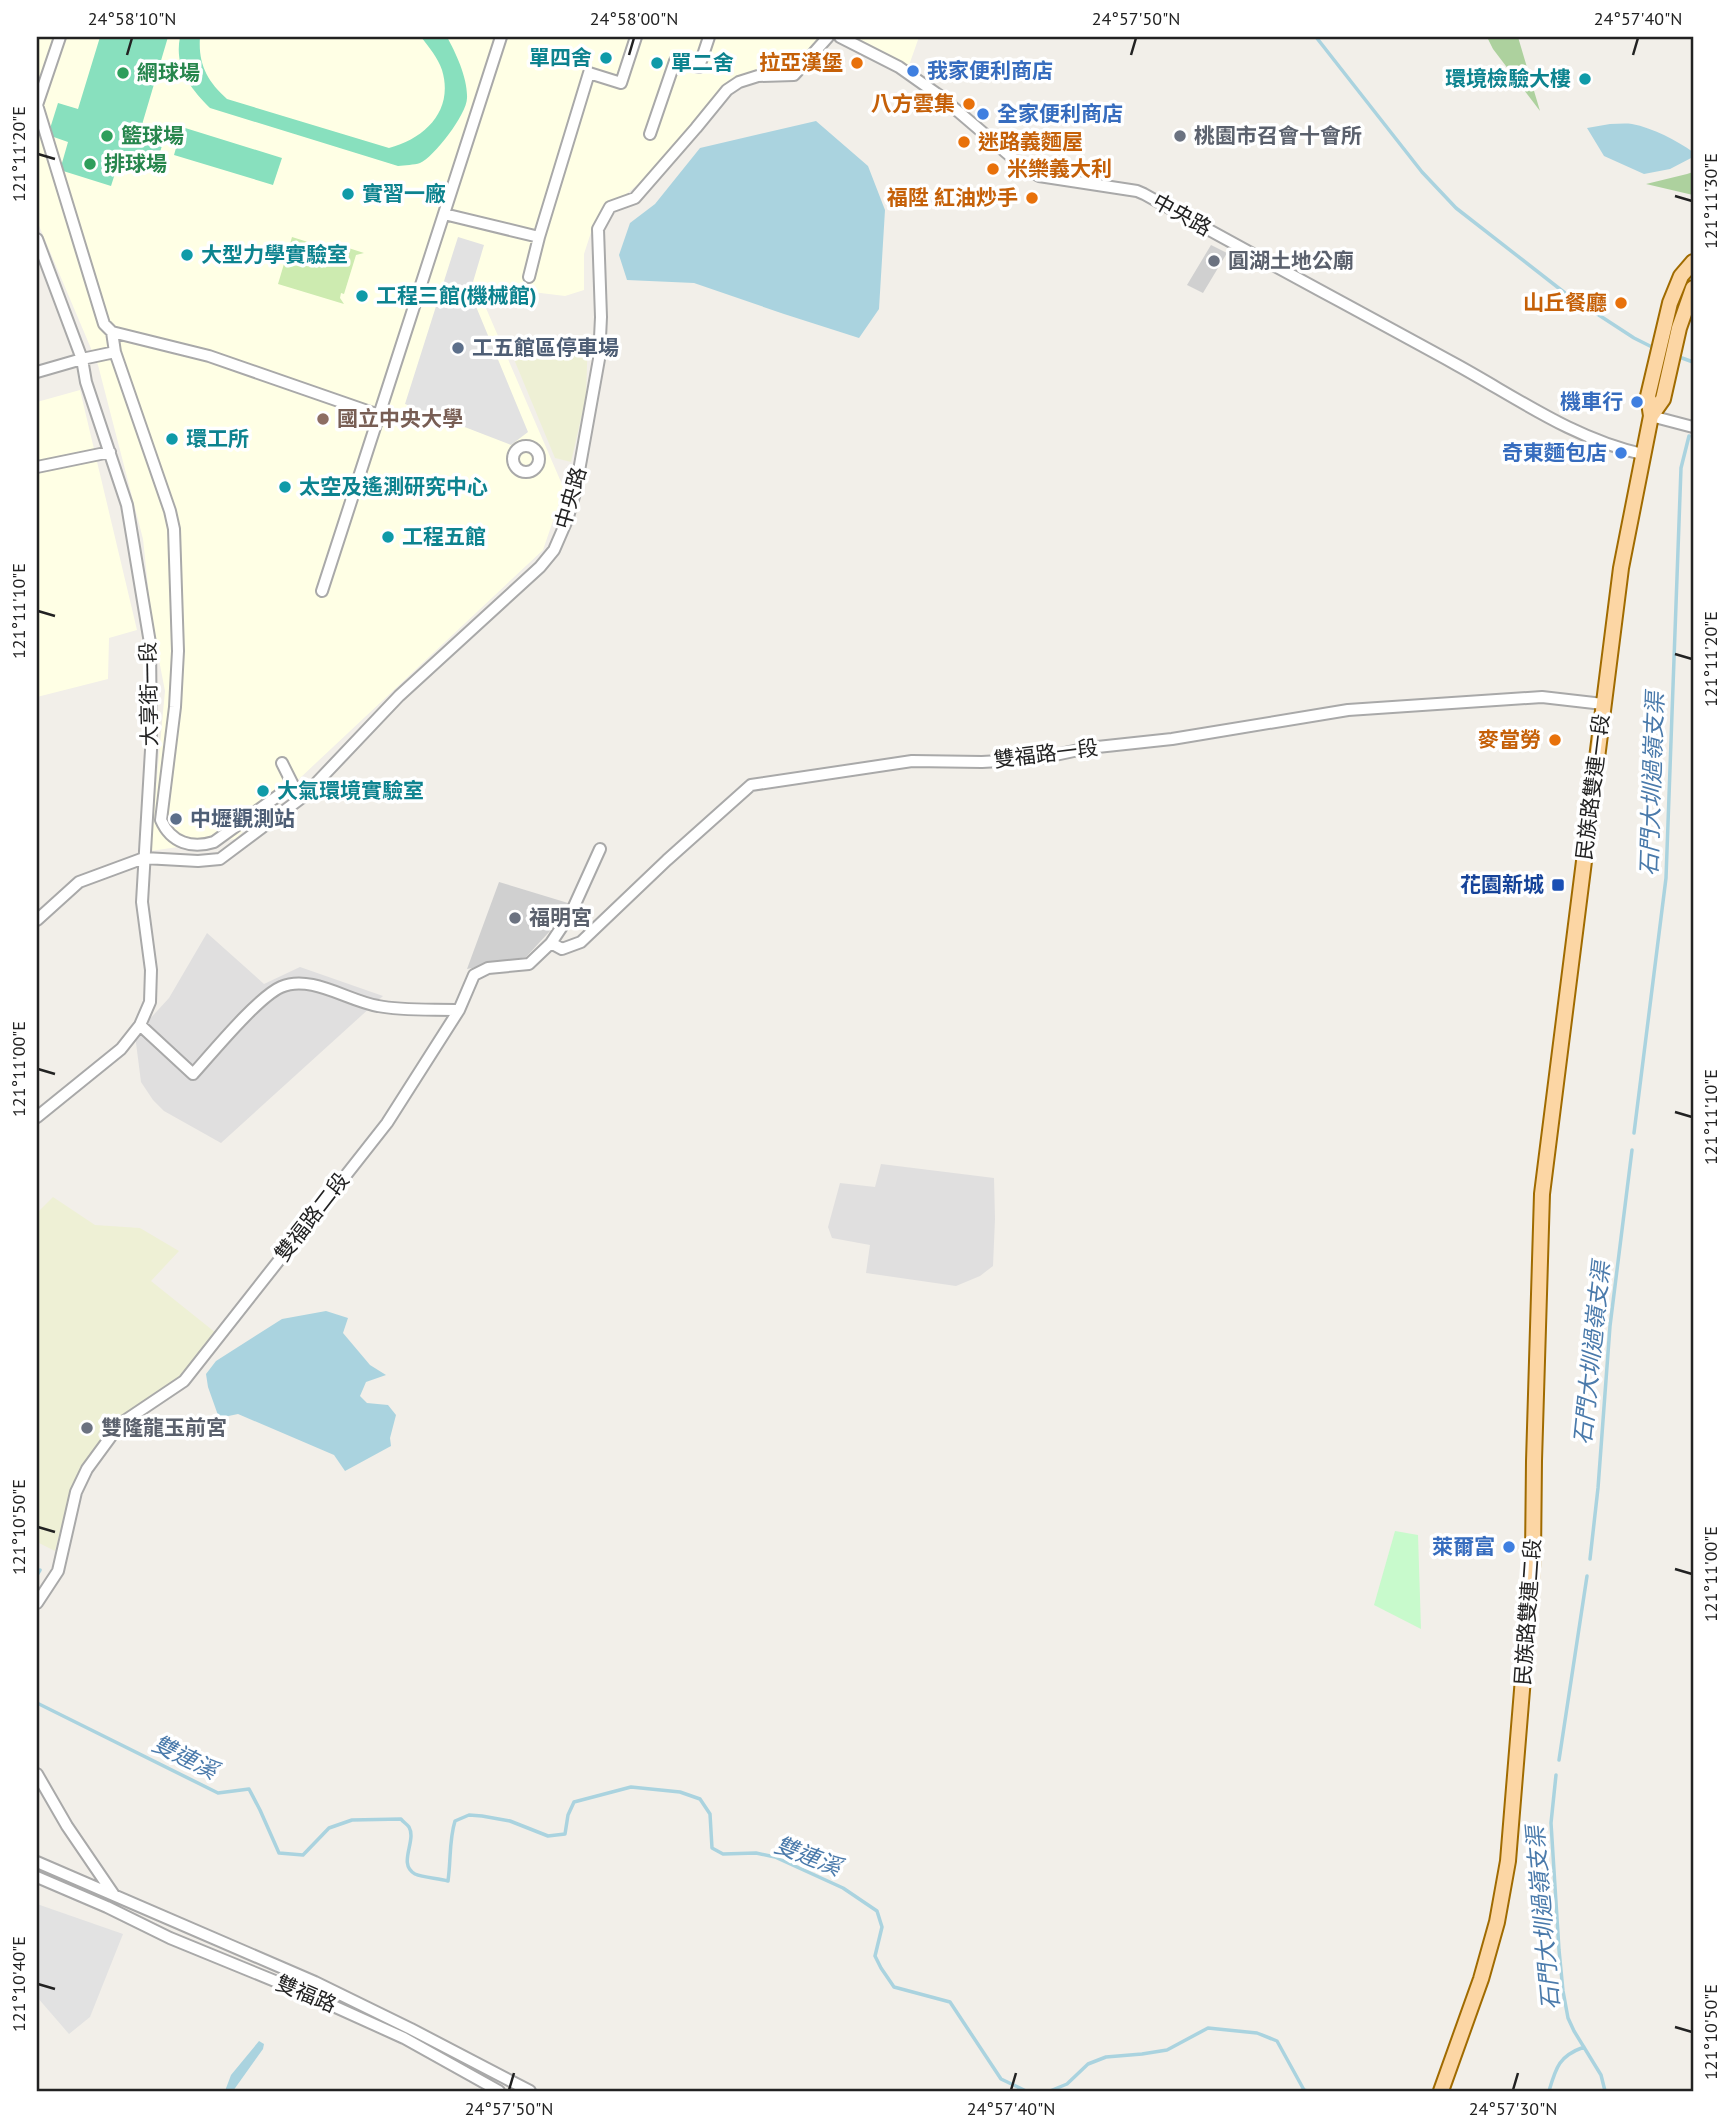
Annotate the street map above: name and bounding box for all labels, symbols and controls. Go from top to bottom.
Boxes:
text: 24°58'10"N [88,7,176,30]
text: 24°58'00"N [590,7,678,30]
text: 24°57'50"N [1092,7,1180,30]
text: 24°57'40"N [1594,7,1682,30]
place label: 單四舍 [529,44,592,71]
place label: 單二舍 [671,49,734,76]
place label: 拉亞漢堡 [759,49,843,76]
marker: 單四舍 [598,50,614,66]
marker: 單二舍 [649,55,665,71]
marker: 拉亞漢堡 [849,55,865,71]
place label: 我家便利商店 [927,57,1053,84]
place label: 網球場 [137,59,200,86]
marker: 我家便利商店 [905,63,921,79]
marker: 網球場 [115,65,131,81]
place label: 環境檢驗大樓 [1445,65,1571,92]
marker: 環境檢驗大樓 [1577,71,1593,87]
place label: 八方雲集 [871,90,955,117]
marker: 八方雲集 [961,96,977,112]
place label: 全家便利商店 [997,100,1123,127]
text: 121°11'20"E [7,106,30,202]
marker: 全家便利商店 [975,106,991,122]
place label: 籃球場 [121,122,184,149]
place label: 桃園市召會十會所 [1194,122,1362,149]
marker: 籃球場 [99,128,115,144]
place label: 迷路義麵屋 [978,128,1083,155]
marker: 桃園市召會十會所 [1172,128,1188,144]
marker: 迷路義麵屋 [956,134,972,150]
place label: 排球場 [104,150,167,177]
text: 121°11'30"E [1699,153,1722,249]
place label: 米樂義大利 [1007,155,1112,182]
marker: 排球場 [82,156,98,172]
marker: 米樂義大利 [985,161,1001,177]
place label: 實習一廠 [362,180,446,207]
place label: 福陞 紅油炒手 [887,184,1018,211]
marker: 實習一廠 [340,186,356,202]
street label: 中央路 [1148,187,1216,242]
marker: 福陞 紅油炒手 [1024,190,1040,206]
place label: 大型力學實驗室 [201,241,348,268]
marker: 大型力學實驗室 [179,247,195,263]
place label: 圓湖土地公廟 [1228,247,1354,274]
marker: 圓湖土地公廟 [1206,253,1222,269]
place label: 工程三館(機械館) [376,282,537,309]
marker: 工程三館(機械館) [354,288,370,304]
place label: 山丘餐廳 [1523,289,1607,316]
marker: 山丘餐廳 [1613,295,1629,311]
place label: 工五館區停車場 [472,334,619,361]
marker: 工五館區停車場 [450,340,466,356]
place label: 機車行 [1560,388,1623,415]
marker: 機車行 [1629,394,1645,410]
place label: 國立中央大學 [337,405,463,432]
marker: 國立中央大學 [315,411,331,427]
place label: 環工所 [186,425,249,452]
marker: 環工所 [164,431,180,447]
place label: 奇東麵包店 [1502,439,1607,466]
marker: 奇東麵包店 [1613,445,1629,461]
street label: 中央路 [549,464,592,532]
place label: 太空及遙測研究中心 [299,473,488,500]
marker: 太空及遙測研究中心 [277,479,293,495]
place label: 工程五館 [402,523,486,550]
marker: 工程五館 [380,529,396,545]
text: 121°11'10"E [7,563,30,659]
text: 121°11'20"E [1699,611,1722,707]
street label: 大享街一段 [134,641,163,747]
water label: 石門大圳過嶺支渠 [1634,689,1669,876]
street label: 民族路雙連一段 [1570,712,1615,862]
place label: 麥當勞 [1478,726,1541,753]
marker: 麥當勞 [1547,732,1563,748]
street label: 雙福路一段 [992,734,1100,773]
place label: 大氣環境實驗室 [277,777,424,804]
marker: 大氣環境實驗室 [255,783,271,799]
place label: 中壢觀測站 [190,805,295,832]
marker: 中壢觀測站 [168,811,184,827]
place label: 花園新城 [1460,871,1544,898]
marker: 花園新城 [1550,877,1566,893]
place label: 福明宮 [529,904,592,931]
marker: 福明宮 [507,910,523,926]
text: 121°11'00"E [7,1021,30,1117]
text: 121°11'10"E [1699,1069,1722,1165]
street label: 雙福路二段 [269,1167,355,1266]
water label: 石門大圳過嶺支渠 [1567,1257,1616,1446]
place label: 雙隆龍玉前宮 [101,1414,227,1441]
marker: 雙隆龍玉前宮 [79,1420,95,1436]
text: 121°10'50"E [7,1479,30,1575]
text: 121°11'00"E [1699,1526,1722,1622]
place label: 萊爾富 [1432,1533,1495,1560]
street label: 民族路雙連二段 [1509,1538,1546,1686]
marker: 萊爾富 [1501,1539,1517,1555]
water label: 雙連溪 [148,1728,225,1786]
water label: 石門大圳過嶺支渠 [1520,1822,1565,2011]
water label: 雙連溪 [771,1830,848,1883]
text: 121°10'40"E [7,1936,30,2032]
street label: 雙福路 [272,1969,340,2018]
text: 121°10'50"E [1699,1984,1722,2080]
text: 24°57'50"N [465,2097,553,2120]
text: 24°57'40"N [967,2097,1055,2120]
text: 24°57'30"N [1469,2097,1557,2120]

